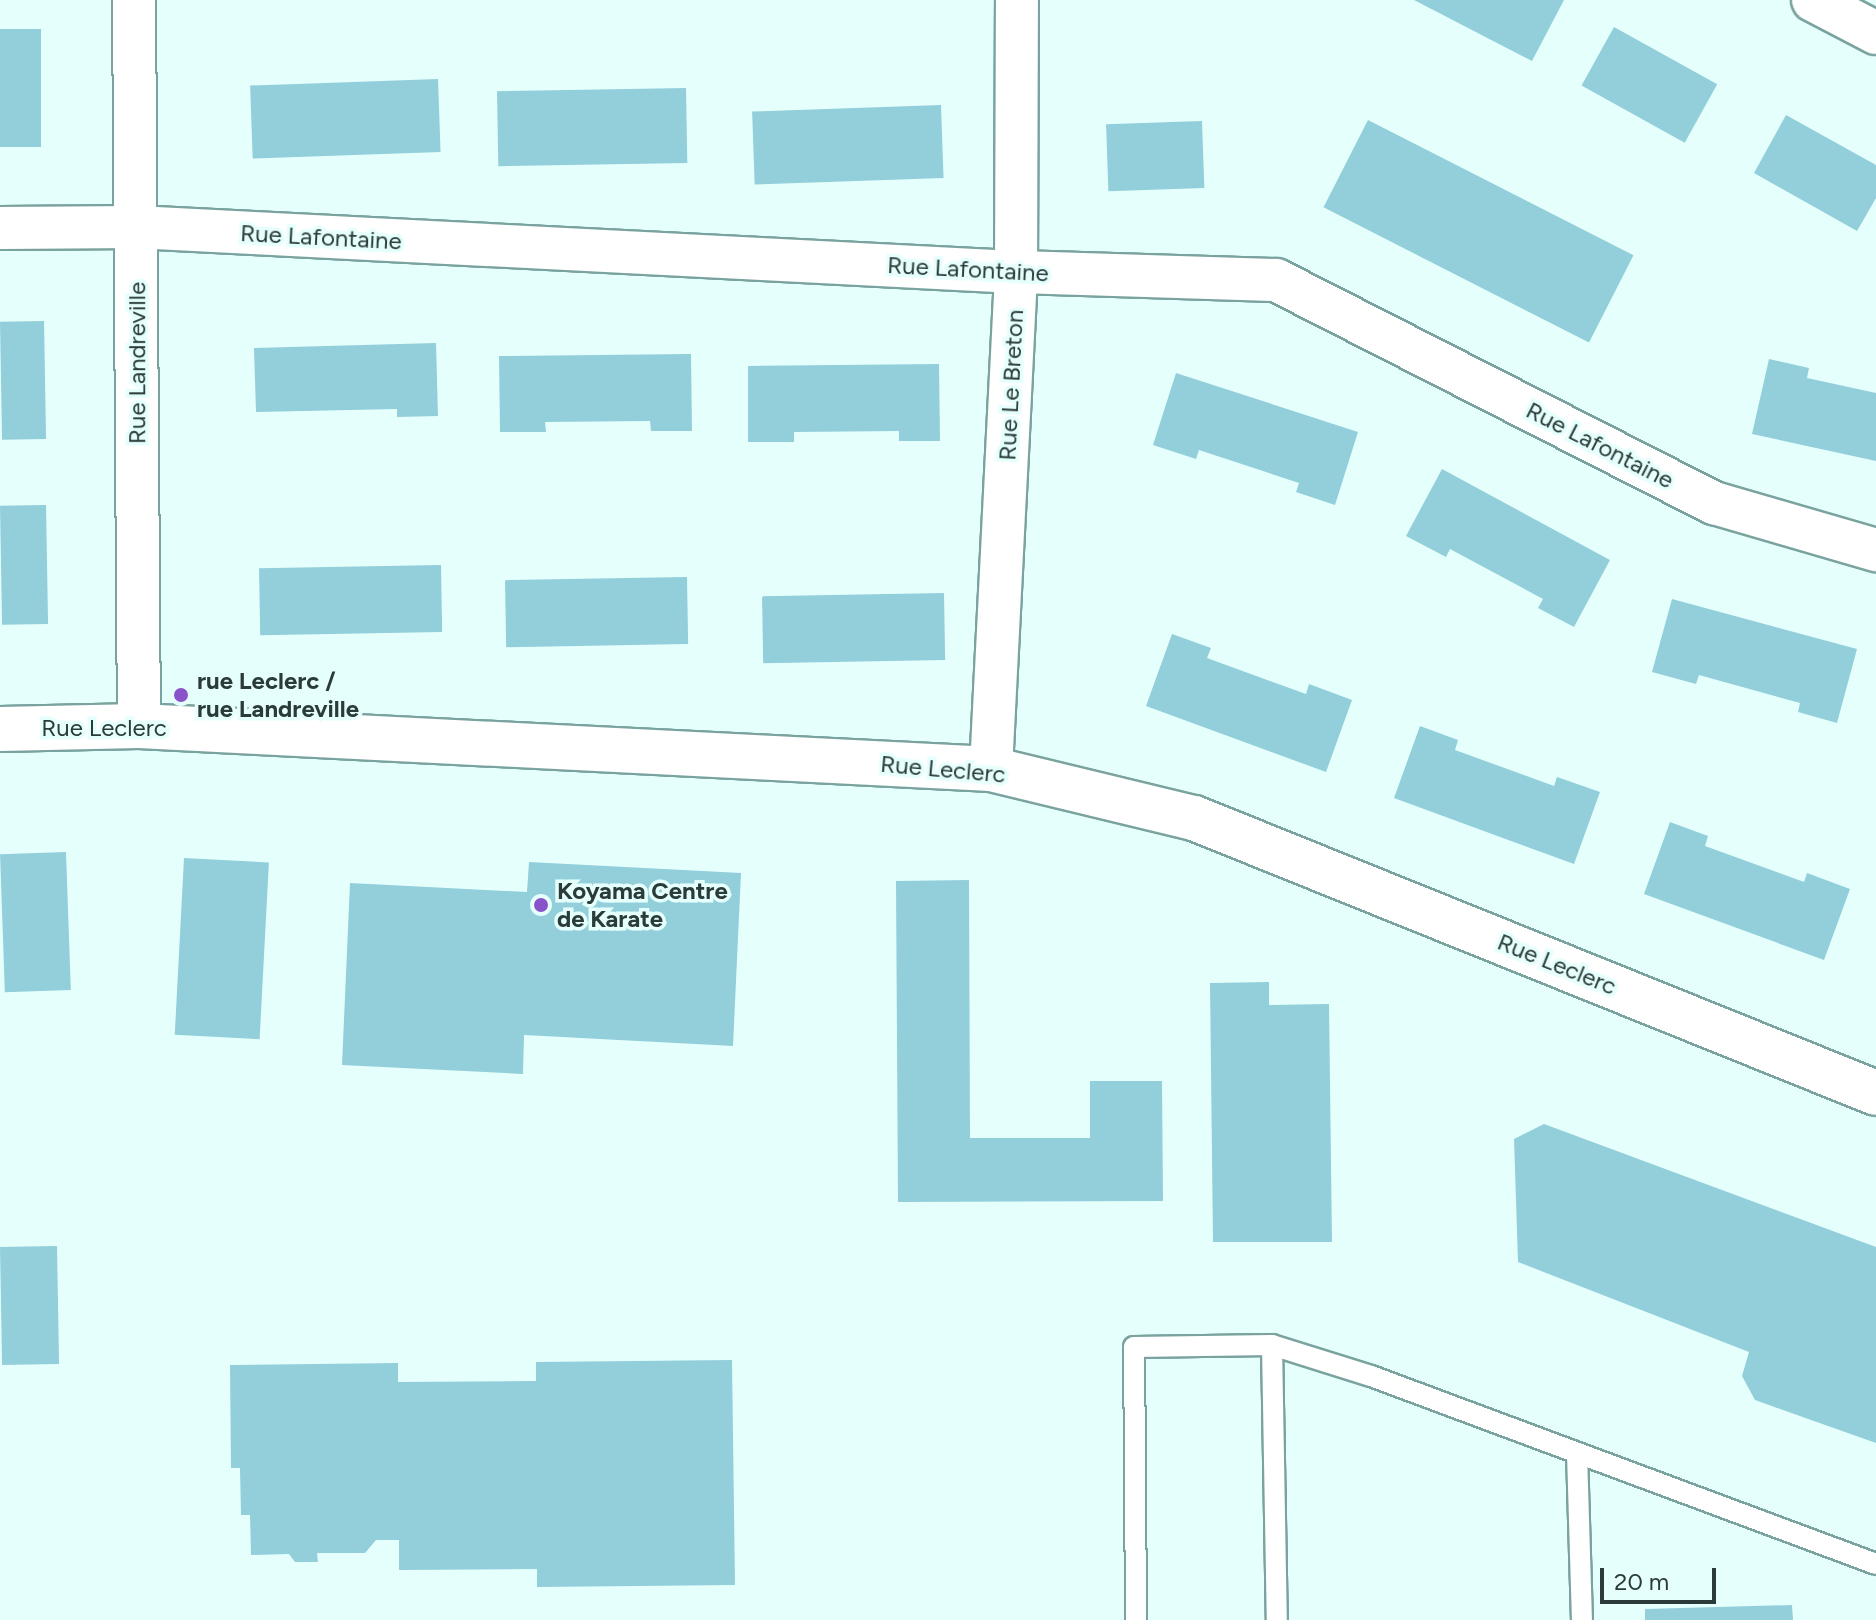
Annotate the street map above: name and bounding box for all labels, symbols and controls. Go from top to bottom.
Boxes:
street label: Rue Lafontaine [240,218,402,256]
street label: Rue Lafontaine [887,250,1049,288]
street label: Rue Landreville [123,282,151,444]
street label: Rue Le Breton [993,309,1029,461]
street label: Rue Lafontaine [1521,395,1679,495]
place label: rue Leclerc / rue Landreville [197,667,359,723]
marker: rue Leclerc / rue Landreville [172,686,190,704]
street label: Rue Leclerc [41,714,167,742]
street label: Rue Leclerc [879,749,1007,789]
place label: Koyama Centre de Karate [557,877,728,933]
marker: Koyama Centre de Karate [532,896,550,914]
street label: Rue Leclerc [1493,927,1621,1001]
scale bar [1604,1552,1720,1602]
text: 20 m [1614,1567,1669,1596]

